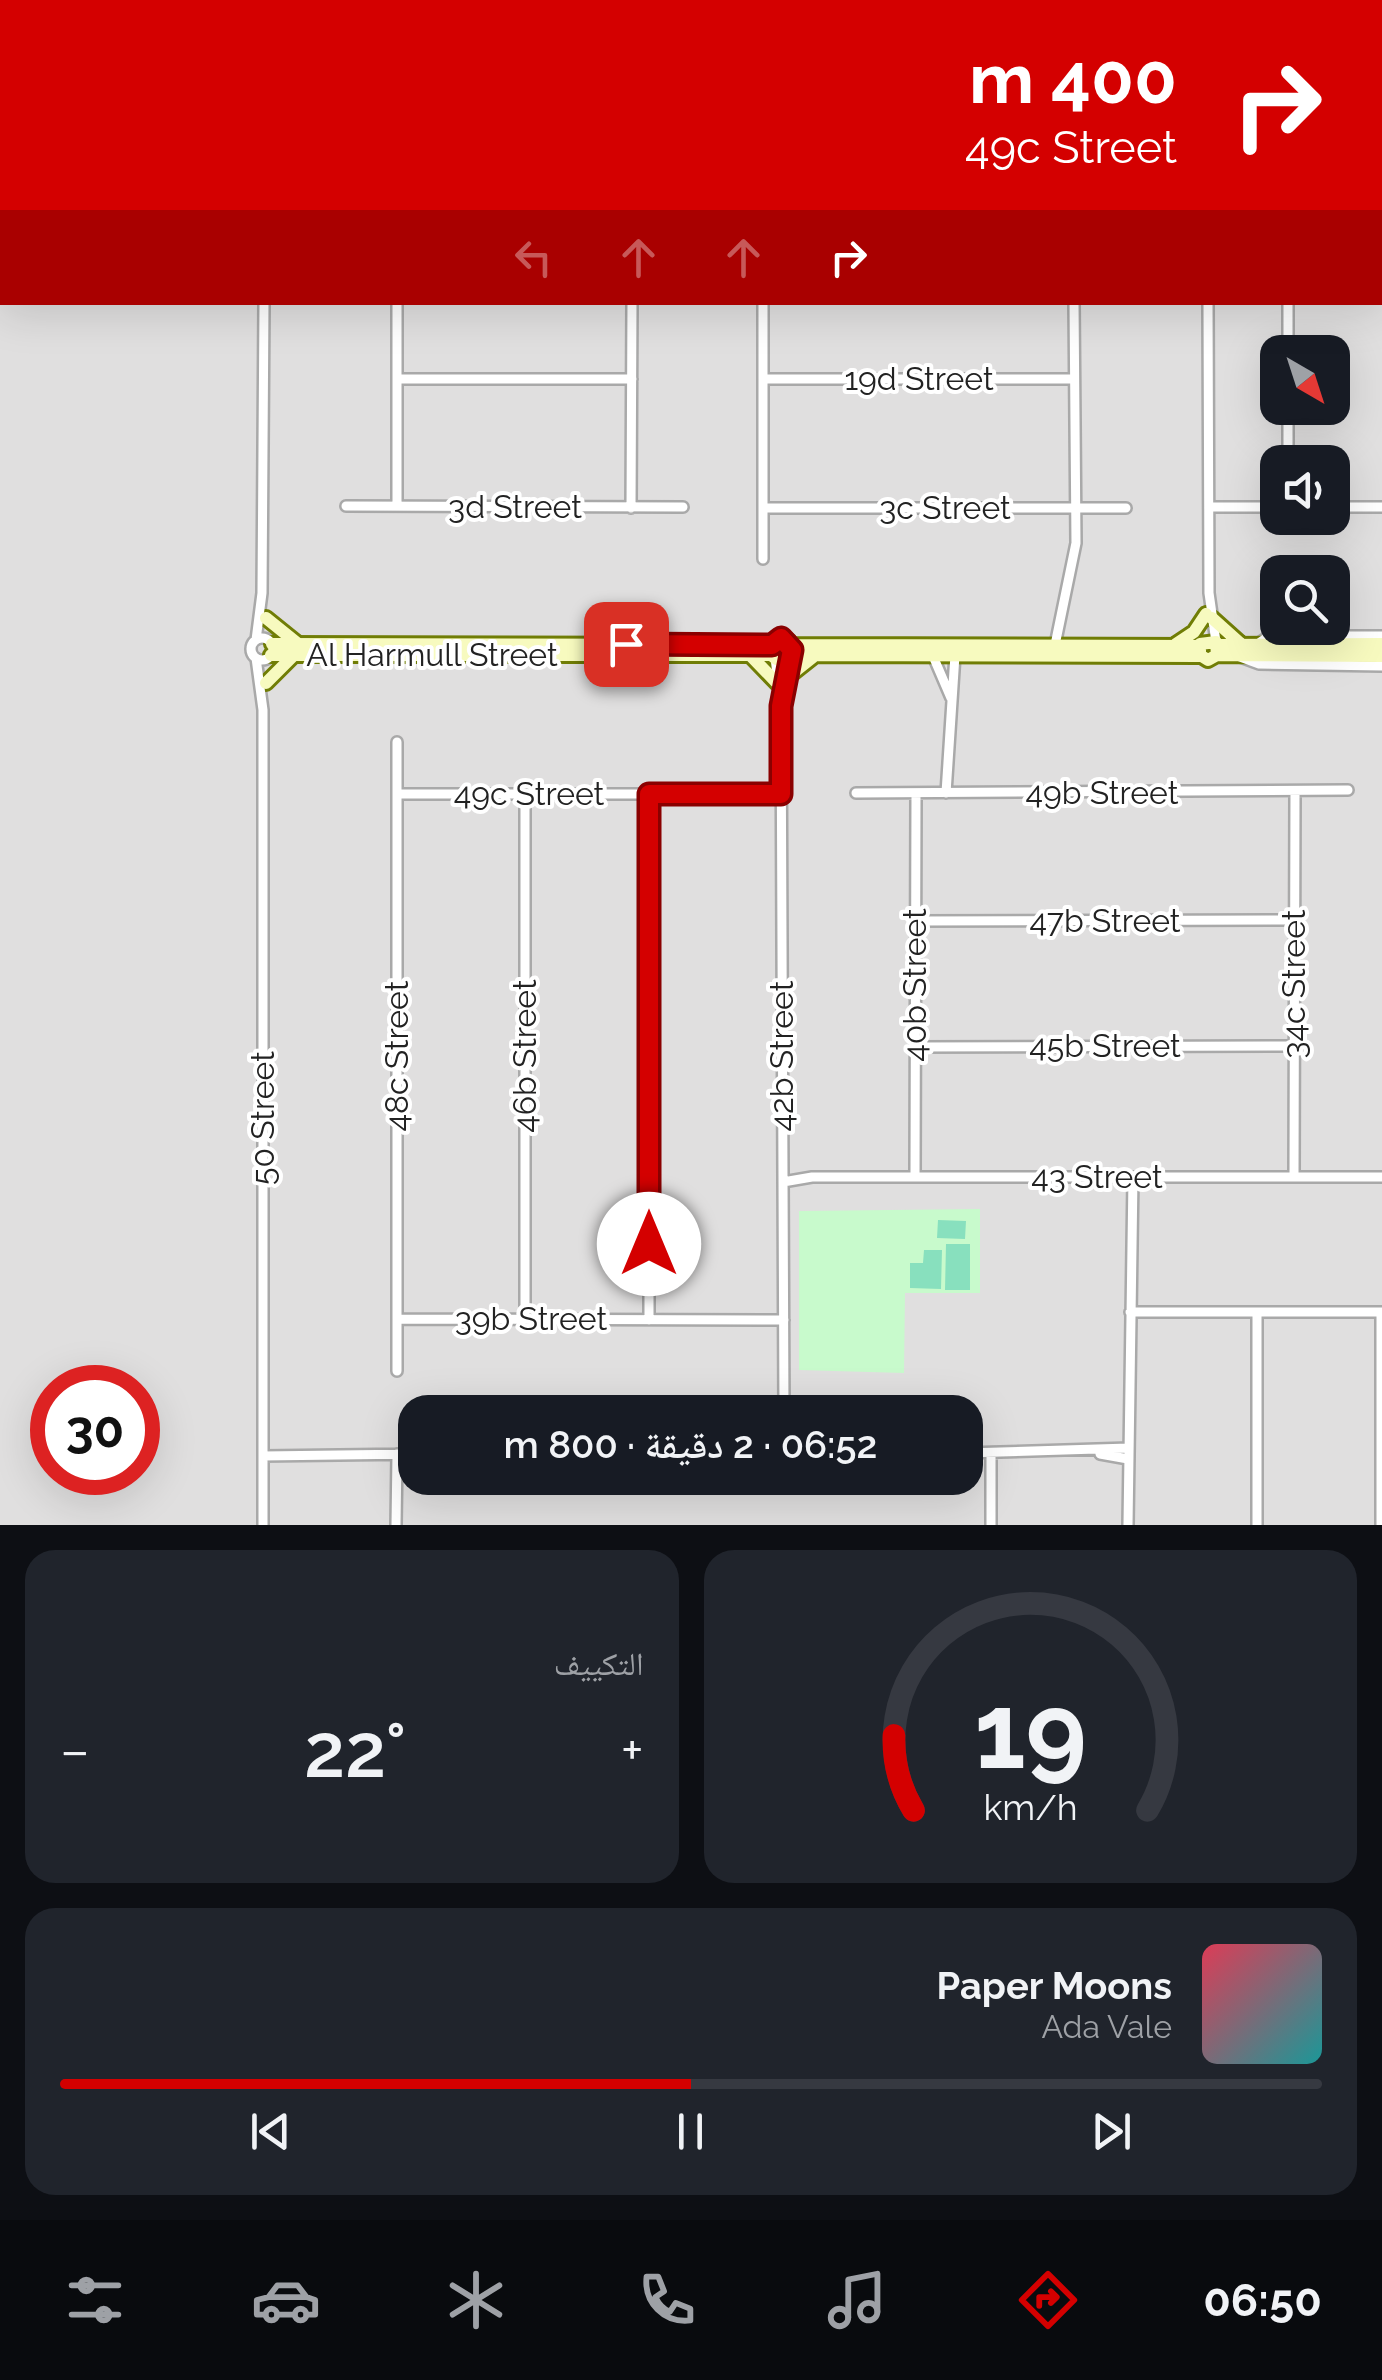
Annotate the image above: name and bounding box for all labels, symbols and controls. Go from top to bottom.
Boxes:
text: 400 m [969,37,1177,119]
icon: right [1212,40,1342,170]
text: 49c Street [965,121,1177,174]
icon: left [506,230,561,285]
icon: ahead [611,230,666,285]
icon: ahead [716,230,771,285]
icon: right [821,230,876,285]
north arrow [1260,335,1350,425]
map controls [1260,335,1350,645]
street label: 19d Street [844,360,994,397]
button: sound [1260,445,1350,535]
street label: 3d Street [448,488,582,525]
street label: 3c Street [879,489,1011,526]
button: search [1260,555,1350,645]
pin [584,602,669,687]
icon: arrive [599,617,654,672]
street label: Al Harmull Street [306,636,558,673]
street label: 49b Street [1026,774,1179,811]
street label: 49c Street [454,775,605,812]
street label: 47b Street [1029,902,1181,939]
street label: 40b Street [896,908,933,1062]
street label: 34c Street [1275,909,1312,1059]
street label: 46b Street [506,979,543,1133]
street label: 48c Street [378,980,415,1131]
street label: 42b Street [763,980,800,1131]
street label: 45b Street [1029,1027,1181,1064]
street label: 50 Street [244,1051,281,1185]
street label: 43 Street [1031,1158,1163,1195]
position arrow [597,1192,701,1296]
street label: 39b Street [455,1300,608,1337]
speed limit sign: 30 [30,1365,160,1495]
text: 06:52 · 2 دقيقة · 800 m [504,1422,877,1467]
text: التكييف [554,1645,644,1682]
text: 19 [974,1670,1087,1792]
text: 22° [304,1706,406,1795]
text: − [60,1718,90,1783]
text: + [621,1718,643,1783]
text: km/h [983,1786,1077,1828]
text: Paper Moons [937,1963,1172,2008]
text: Ada Vale [1041,2008,1172,2045]
icon: previous [243,2104,298,2159]
icon: pause [663,2104,718,2159]
icon: next [1084,2104,1139,2159]
icon: filters [60,2265,130,2335]
icon: car [251,2265,321,2335]
icon: climate [441,2265,511,2335]
icon: phone [632,2265,702,2335]
icon: music [822,2265,892,2335]
icon: directions [1013,2265,1083,2335]
text: 06:50 [1203,2274,1322,2327]

